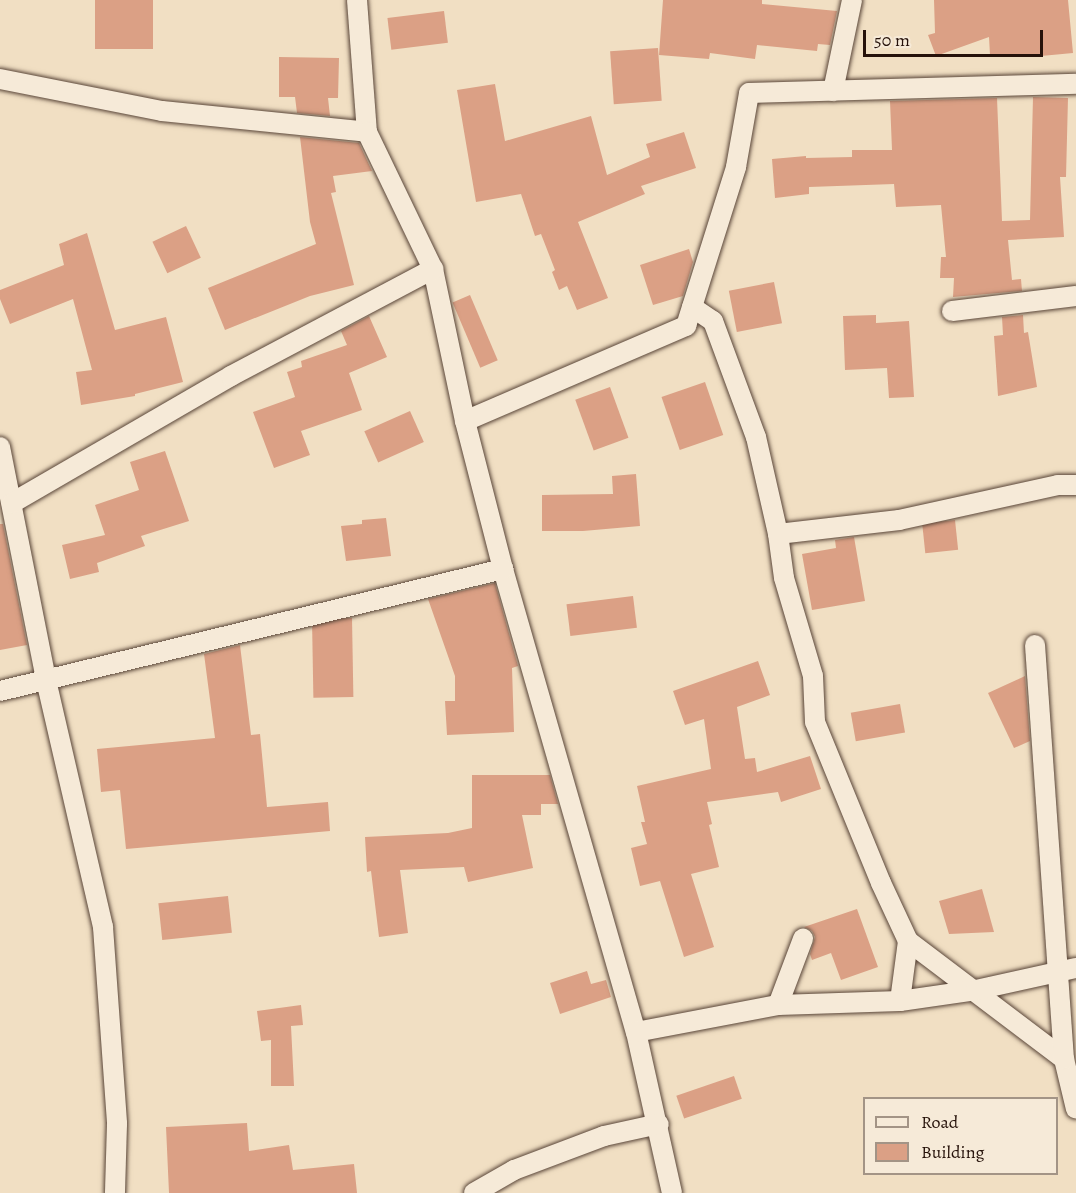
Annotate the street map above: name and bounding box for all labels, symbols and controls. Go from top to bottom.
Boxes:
scale bar [866,18,1046,56]
text: 50 m [874,28,910,52]
legend [863,1097,1058,1175]
text: Road [921,1110,958,1134]
text: Building [921,1140,985,1164]

